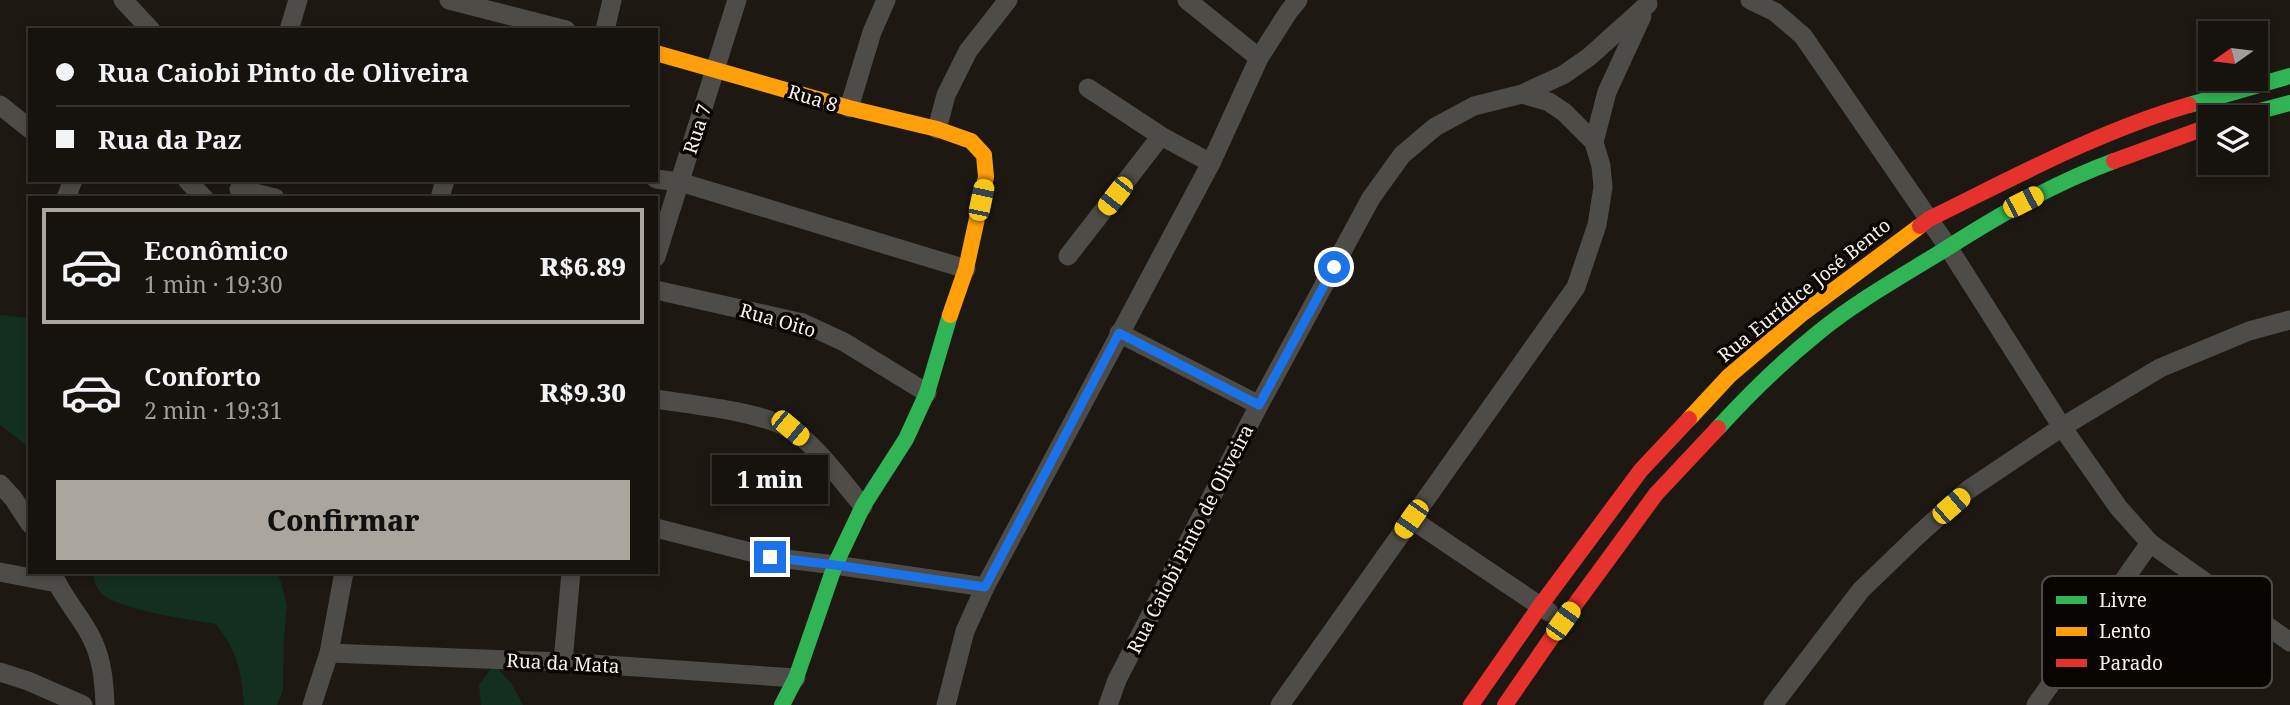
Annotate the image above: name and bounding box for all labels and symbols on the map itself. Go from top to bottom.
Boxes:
north arrow [2198,21,2268,91]
street label: Rua 8 [785,78,841,118]
street label: Rua 7 [677,101,717,157]
car [1094,173,1137,219]
car [967,177,996,223]
car [2000,183,2047,221]
street label: Rua Eurídice José Bento [1712,212,1896,368]
route start [1318,251,1350,283]
street label: Rua Oito [737,297,819,343]
car [768,406,813,450]
street label: Rua Caiobi Pinto de Oliveira [1121,420,1259,658]
callout: 1 min [712,456,828,504]
car [1929,484,1974,528]
car [1391,496,1432,542]
route end [754,541,786,573]
legend [2042,576,2272,688]
text: Livre [2099,587,2147,613]
car [1543,598,1584,644]
text: Lento [2099,618,2151,644]
street label: Rua da Mata [506,647,620,679]
text: Parado [2099,650,2163,676]

